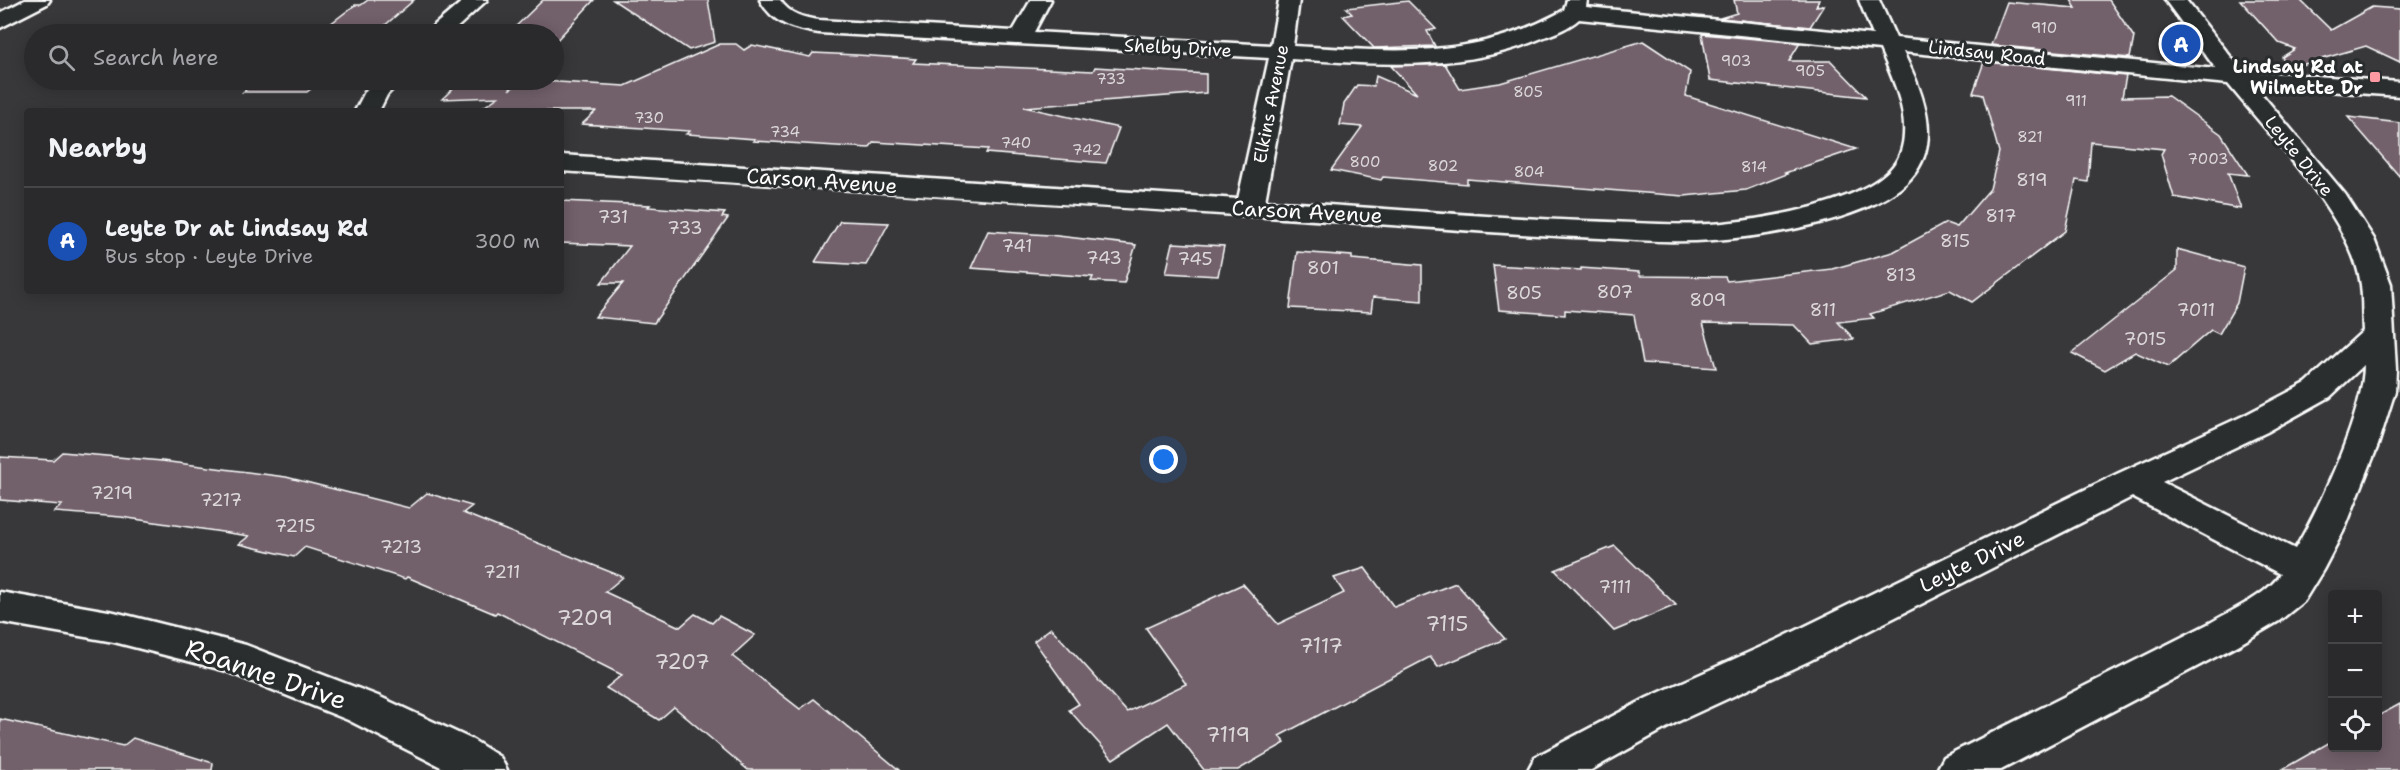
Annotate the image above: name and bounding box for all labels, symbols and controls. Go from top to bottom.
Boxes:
house number: 910 [2031,18,2057,38]
pin: A [2162,22,2200,66]
search box [24,24,564,90]
street label: Shelby Drive [1124,33,1232,63]
street label: Lindsay Road [1927,35,2047,71]
icon: search [45,41,78,74]
text: Search here [93,43,219,72]
street label: Elkins Avenue [1248,43,1294,165]
house number: 903 [1721,51,1751,71]
place label: Lindsay Rd at Wilmette Dr [2233,55,2363,100]
house number: 905 [1795,61,1825,81]
house number: 733 [1096,69,1126,89]
marker: Lindsay Rd at Wilmette Dr [2368,70,2382,84]
house number: 805 [1513,82,1543,102]
house number: 911 [2065,91,2087,111]
house number: 730 [634,108,664,128]
street label: Leyte Drive [2259,111,2339,201]
house number: 734 [770,122,800,142]
house number: 821 [2017,127,2043,147]
text: Nearby [48,130,147,165]
house number: 740 [1001,133,1031,153]
house number: 742 [1072,140,1102,160]
house number: 7003 [2188,149,2228,169]
house number: 800 [1349,152,1381,172]
house number: 802 [1428,156,1458,176]
house number: 814 [1741,157,1767,177]
street label: Carson Avenue [746,162,898,200]
house number: 804 [1514,162,1544,182]
house number: 819 [2016,168,2048,192]
street label: Carson Avenue [1231,194,1383,230]
house number: 817 [1985,204,2017,228]
house number: 731 [598,205,628,229]
text: Leyte Dr at Lindsay Rd [105,214,368,243]
house number: 733 [667,216,703,240]
text: A [60,228,75,254]
text: 300 m [474,228,540,254]
house number: 815 [1940,229,1970,253]
house number: 741 [1001,234,1033,258]
text: Bus stop · Leyte Drive [105,243,313,269]
house number: 743 [1086,246,1122,270]
house number: 745 [1178,247,1212,271]
house number: 801 [1307,256,1339,280]
house number: 813 [1885,263,1917,287]
house number: 807 [1597,280,1633,304]
house number: 805 [1506,281,1542,305]
house number: 809 [1690,288,1726,312]
house number: 811 [1810,298,1836,322]
house number: 7011 [2177,298,2215,322]
house number: 7015 [2124,327,2166,351]
your location [1149,445,1178,474]
house number: 7219 [91,481,133,505]
house number: 7217 [200,488,242,512]
house number: 7215 [274,514,316,538]
street label: Leyte Drive [1915,524,2029,600]
house number: 7213 [380,535,422,559]
house number: 7211 [483,560,521,584]
house number: 7111 [1599,575,1632,599]
map controls [2328,590,2382,752]
button: + [2328,590,2382,644]
house number: 7209 [557,604,613,632]
house number: 7115 [1426,610,1468,638]
street label: Roanne Drive [181,630,351,717]
house number: 7117 [1299,632,1343,660]
button: − [2328,644,2382,698]
house number: 7207 [654,648,710,676]
button: locate [2328,698,2382,752]
house number: 7119 [1206,721,1250,749]

